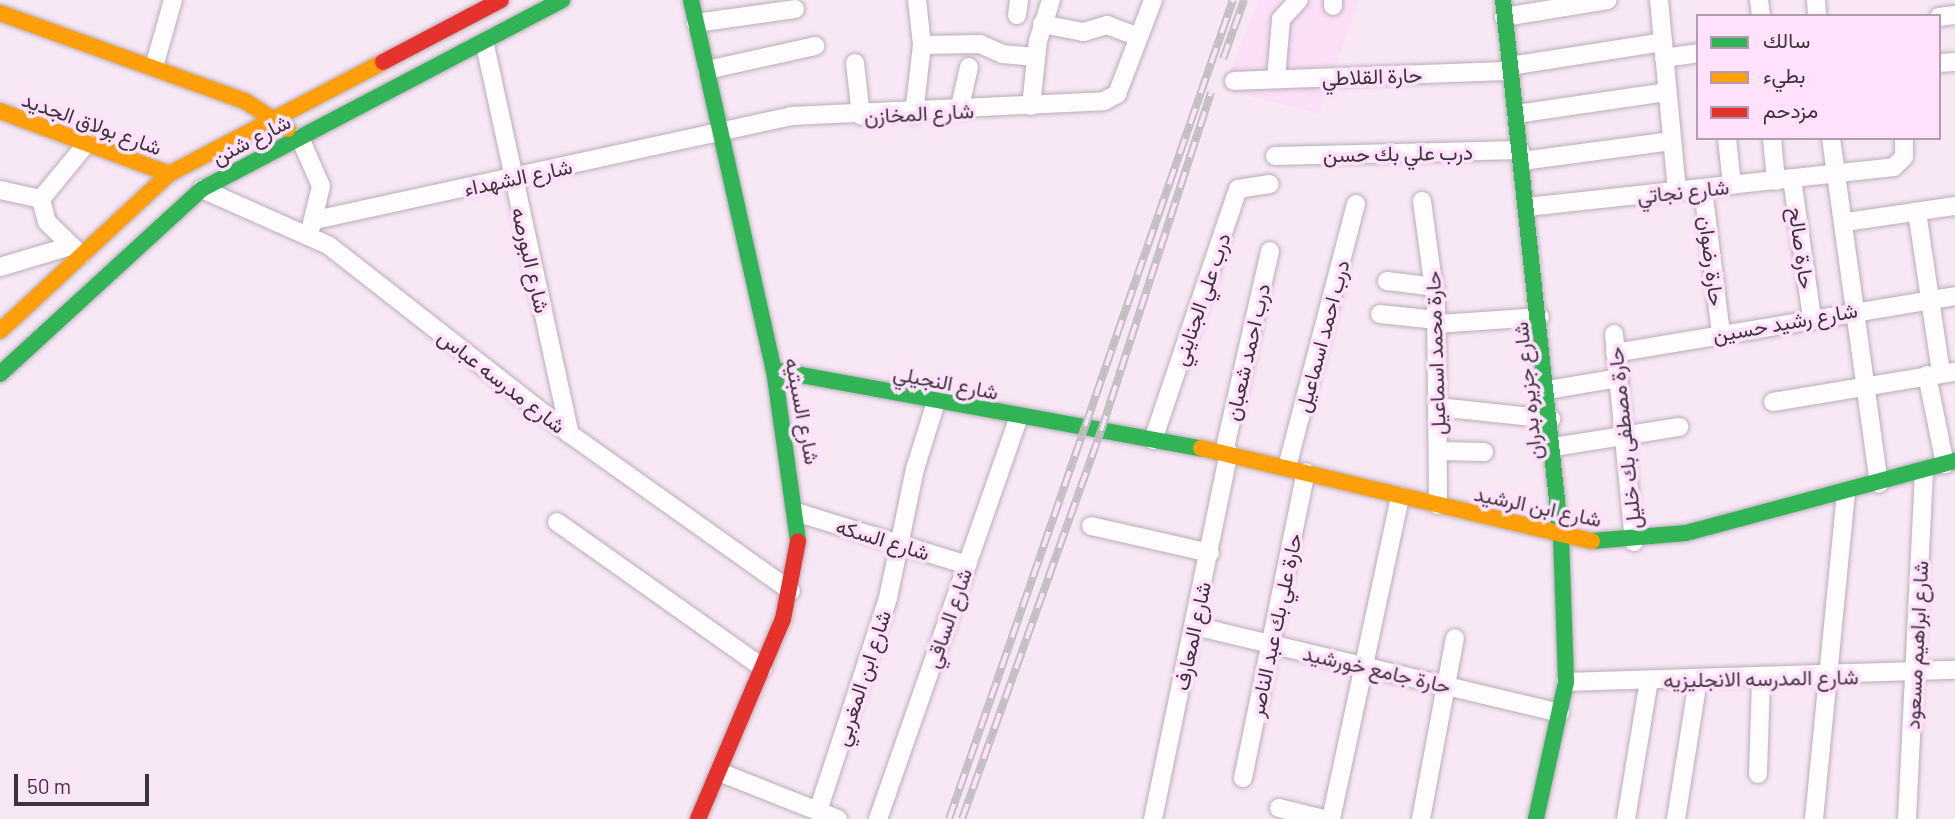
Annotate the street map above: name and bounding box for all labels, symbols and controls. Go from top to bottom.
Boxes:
legend [1696,14,1941,140]
text: سالك [1763,27,1810,52]
street label: حارة القلاطي [1321,62,1423,90]
text: بطيء [1763,62,1806,87]
street label: شارع بولاق الجديد [19,86,165,160]
text: مزدحم [1763,97,1818,122]
street label: شارع المخازن [863,98,975,128]
street label: شارع شنن [207,108,295,170]
street label: درب علي بك حسن [1323,139,1473,167]
street label: شارع الشهداء [462,153,574,201]
street label: شارع نجاتي [1636,174,1730,208]
street label: شارع البورصه [507,205,555,315]
street label: حارة صالح [1784,205,1820,291]
street label: حارة رضوان [1694,214,1730,308]
street label: درب علي الجنايني [1167,229,1235,369]
street label: درب احمد اسماعيل [1290,257,1354,415]
street label: حارة محمد اسماعيل [1420,270,1450,436]
street label: درب احمد شعبان [1219,281,1275,423]
street label: شارع رشيد حسين [1711,297,1859,347]
street label: شارع جزيره بدران [1507,321,1547,461]
street label: شارع مدرسه عباس [433,323,571,439]
street label: حارة مصطفى بك خليل [1602,345,1646,531]
street label: شارع السبتيه [780,355,826,467]
street label: شارع النجيلي [891,359,1001,405]
street label: شارع ابن الرشيد [1472,480,1604,532]
street label: شارع السكه [833,513,933,565]
street label: حارة علي بك عبد الناصر [1243,531,1307,719]
street label: شارع ابراهيم مسعود [1899,560,1933,730]
street label: شارع الساقي [919,565,977,671]
street label: شارع المعارف [1168,579,1216,693]
street label: شارع ابن المغربي [828,607,896,749]
street label: حارة جامع خورشيد [1301,640,1453,698]
street label: شارع المدرسه الانجليزيه [1663,664,1859,692]
scale bar [18,760,152,804]
text: 50 m [27,773,71,798]

